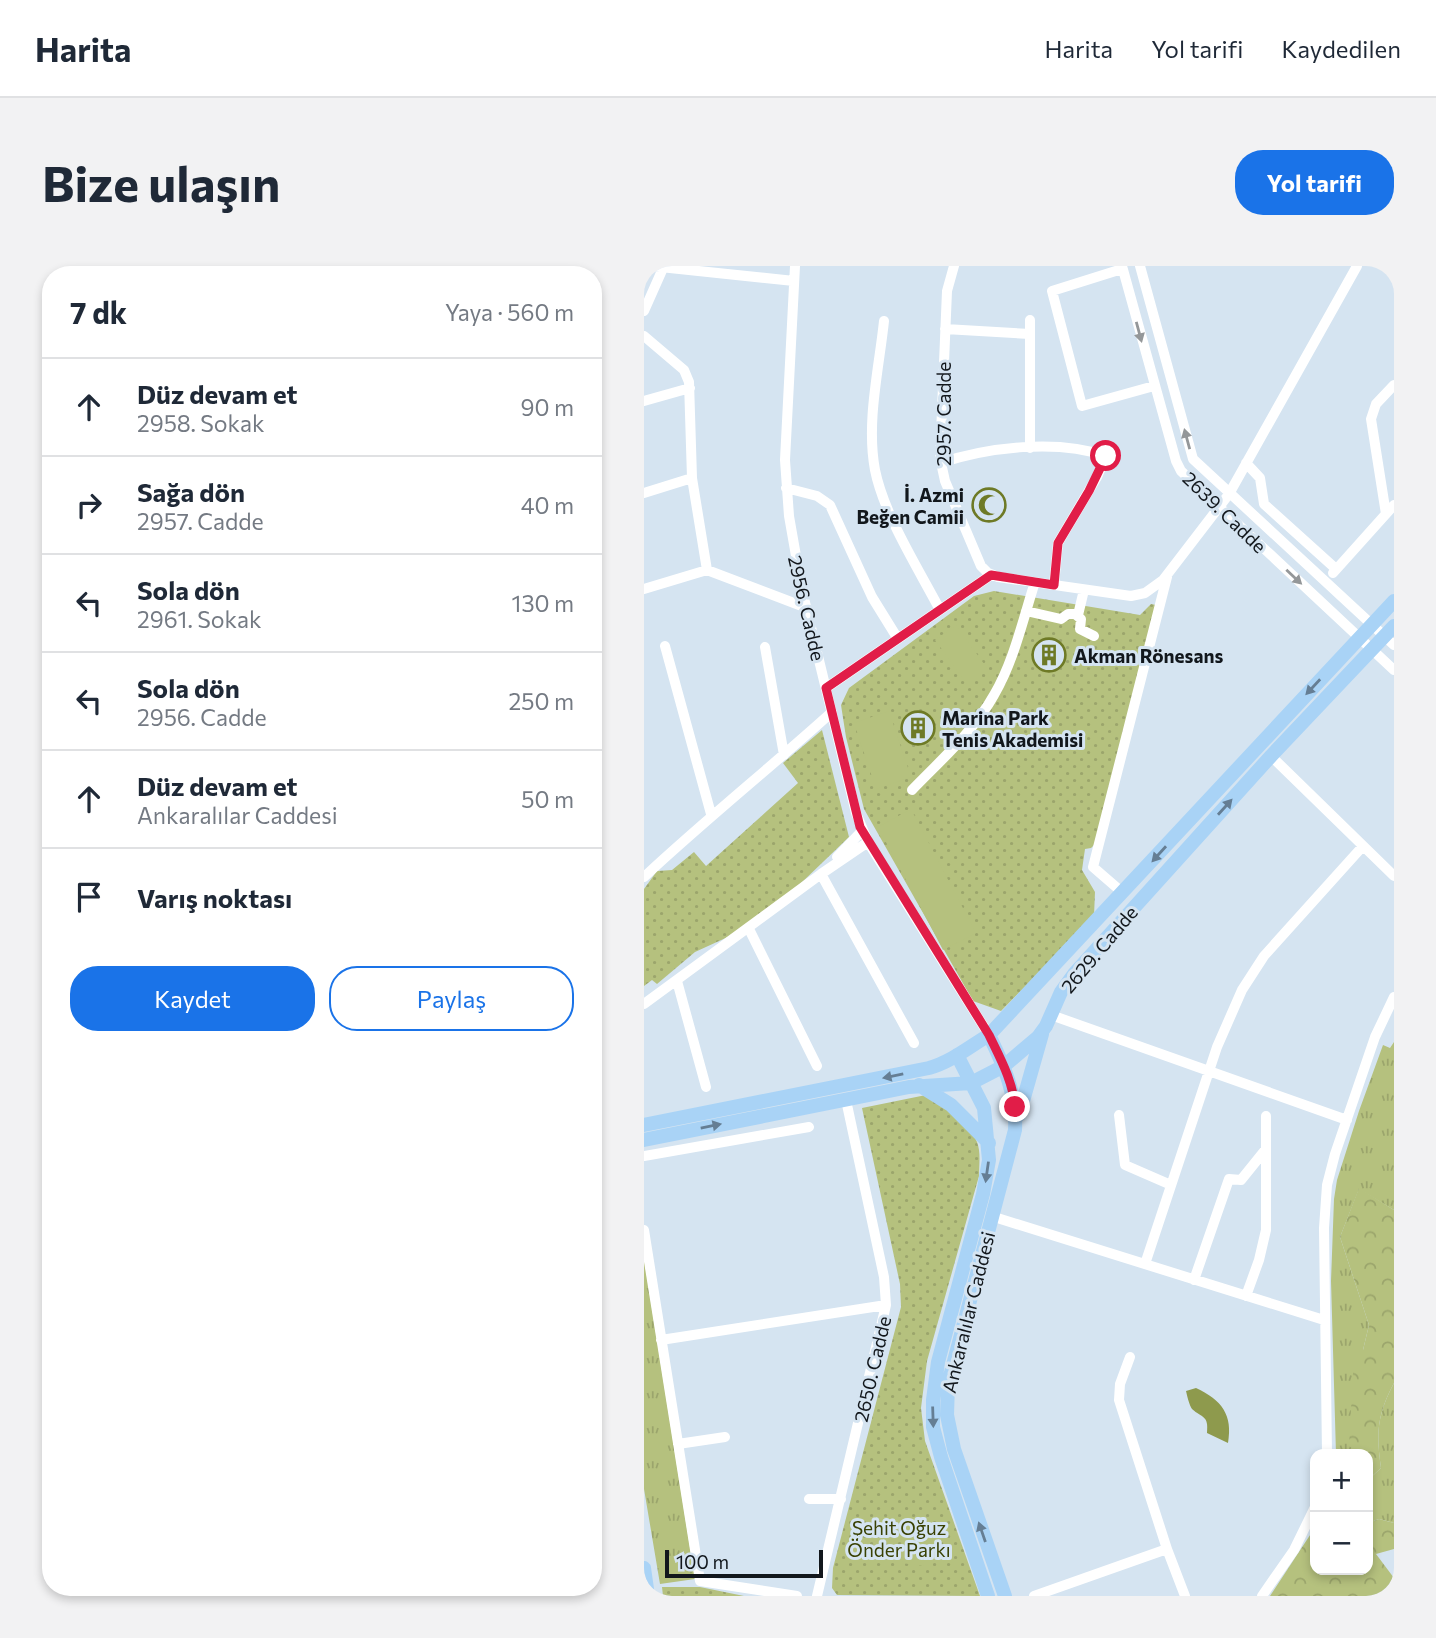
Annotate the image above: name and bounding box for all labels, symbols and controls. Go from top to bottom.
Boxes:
text: Harita [35,28,131,69]
text: Harita [1044,34,1113,63]
text: Yol tarifi [1151,34,1243,63]
text: Kaydedilen [1281,34,1401,63]
button: Yol tarifi [1235,150,1394,215]
text: Bize ulaşın [42,152,280,212]
text: 7 dk [70,293,127,330]
text: Yaya · 560 m [445,298,574,326]
one-way arrow [1135,322,1145,343]
street label: 2957. Cadde [932,362,955,466]
text: Düz devam et [137,378,298,409]
icon: ahead [70,388,108,426]
text: 90 m [521,393,574,421]
text: 2958. Sokak [137,409,264,437]
one-way arrow [1181,428,1192,450]
route start [1090,440,1121,471]
street label: 2639. Cadde [1179,467,1271,557]
text: Sağa dön [137,476,245,507]
place label: İ. Azmi Beğen Camii [856,483,964,528]
icon: right [70,486,108,524]
mosque icon: İ. Azmi Beğen Camii [970,486,1008,524]
text: 40 m [521,491,574,519]
text: 2957. Cadde [137,507,264,535]
street label: 2956. Cadde [784,553,830,663]
one-way arrow [1285,569,1302,585]
text: Sola dön [137,574,240,605]
icon: left [70,584,108,622]
text: 130 m [512,589,574,617]
text: 2961. Sokak [137,605,261,633]
building icon: Akman Rönesans [1030,636,1068,674]
place label: Akman Rönesans [1074,644,1223,667]
text: Sola dön [137,672,240,703]
one-way arrow [1305,678,1321,695]
icon: left [70,682,108,720]
text: 250 m [509,687,574,715]
text: 2956. Cadde [137,703,267,731]
place label: Marina Park Tenis Akademisi [942,706,1083,751]
building icon: Marina Park Tenis Akademisi [899,709,937,747]
text: Düz devam et [137,770,298,801]
icon: ahead [70,780,108,818]
text: 50 m [521,785,574,813]
one-way arrow [1216,799,1232,816]
text: Ankaralılar Caddesi [137,801,338,829]
one-way arrow [1151,846,1167,863]
icon: arrive [70,878,108,916]
text: Varış noktası [137,882,292,913]
street label: 2629. Cadde [1056,901,1142,997]
button: Kaydet [70,966,315,1031]
button: Paylaş [329,966,574,1031]
one-way arrow [882,1070,904,1081]
route end [999,1091,1030,1122]
one-way arrow [700,1121,722,1132]
one-way arrow [982,1161,993,1183]
street label: Ankaralılar Caddesi [937,1229,999,1395]
street label: 2650. Cadde [849,1314,895,1424]
one-way arrow [928,1406,939,1428]
map controls [1310,1449,1373,1575]
button: + [1310,1449,1373,1512]
button: − [1310,1512,1373,1575]
park label: Şehit Oğuz Önder Parkı [847,1516,951,1561]
one-way arrow [976,1521,987,1542]
scale bar [665,1547,822,1579]
text: 100 m [676,1550,729,1573]

